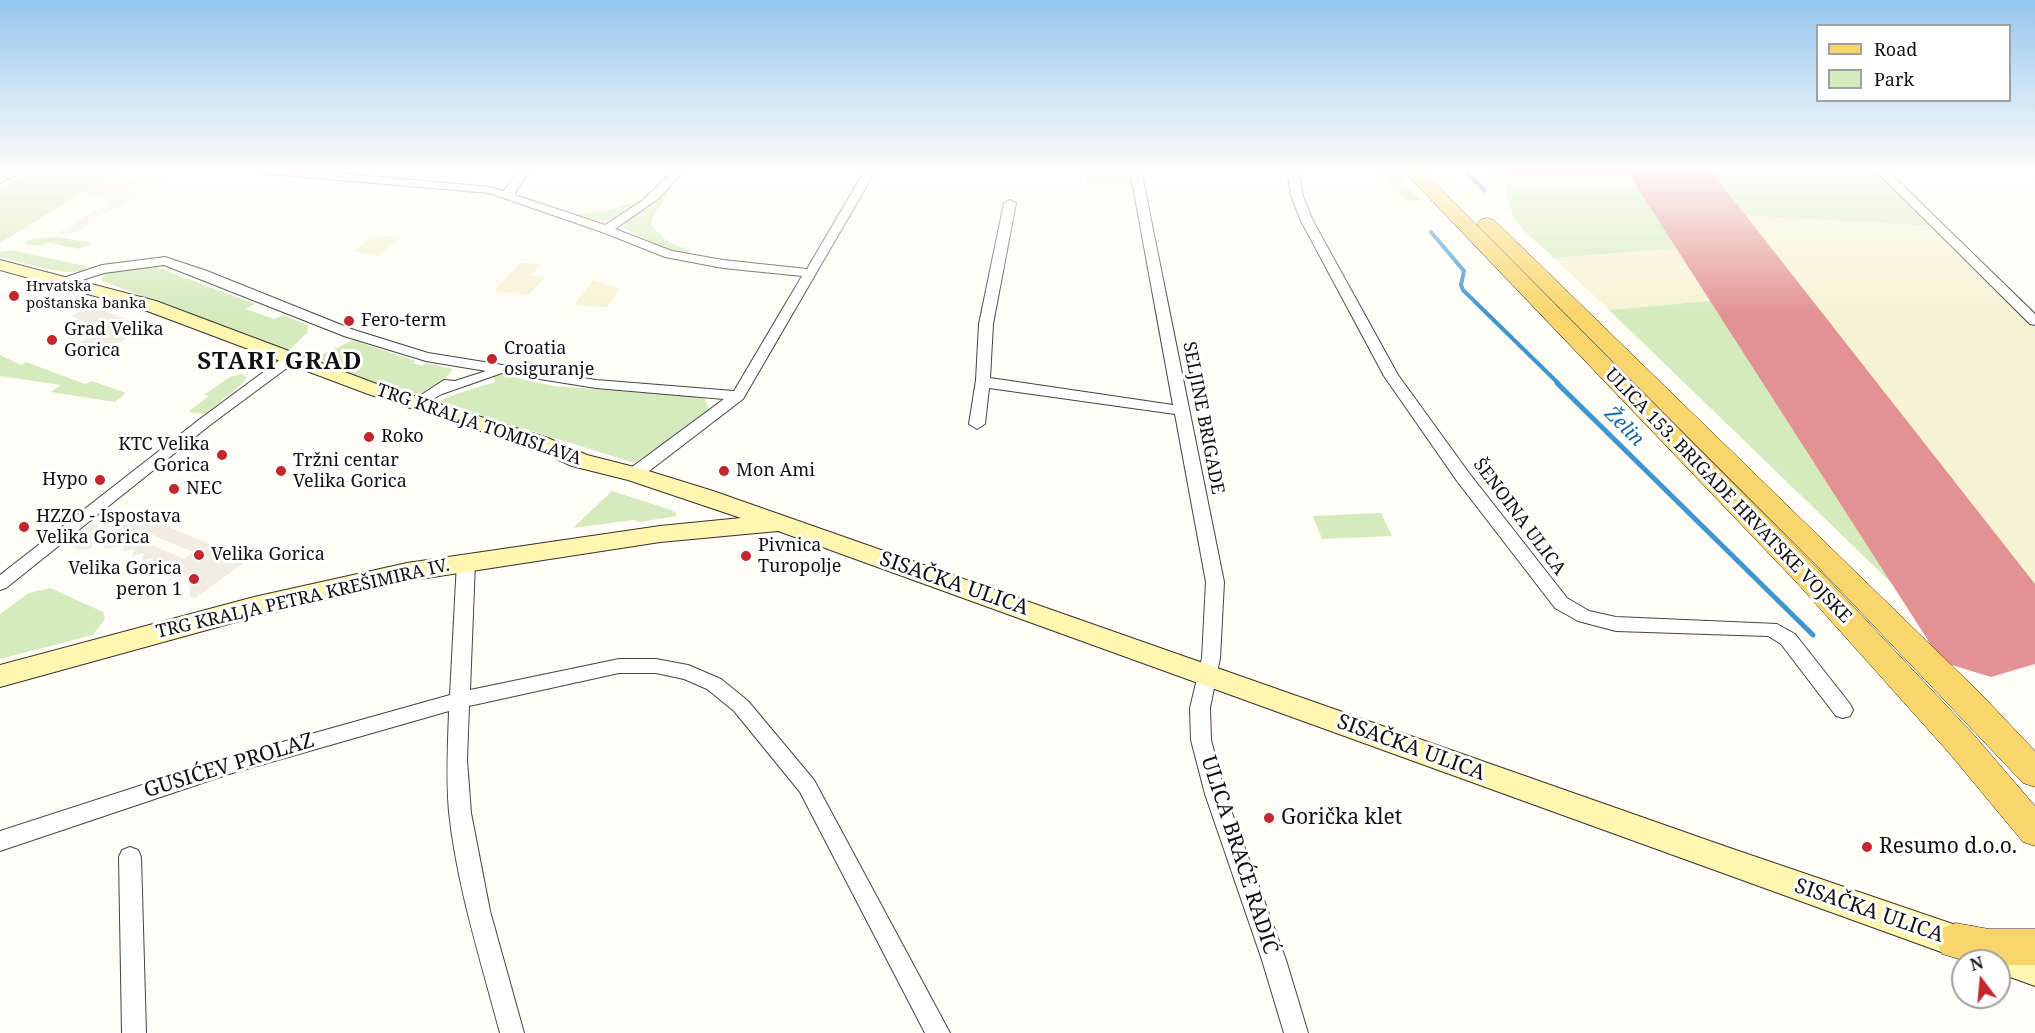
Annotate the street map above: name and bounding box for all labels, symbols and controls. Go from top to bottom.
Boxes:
legend [1816,24,2011,102]
text: Road [1874,37,1917,61]
text: Park [1874,67,1914,91]
place label: Hrvatska poštanska banka [26,278,146,313]
marker: Hrvatska poštanska banka [7,289,21,303]
place label: Fero-term [361,310,446,332]
marker: Fero-term [342,314,356,328]
place label: Grad Velika Gorica [64,319,164,362]
marker: Grad Velika Gorica [45,333,59,347]
place label: Croatia osiguranje [504,338,594,380]
street label: SELJINE BRIGADE [1178,340,1228,496]
district label: STARI GRAD [197,348,363,376]
marker: Croatia osiguranje [485,352,499,366]
street label: ULICA 153. BRIGADE HRVATSKE VOJSKE [1600,364,1856,628]
street label: TRG KRALJA TOMISLAVA [374,380,584,470]
water label: Želin [1599,402,1649,452]
place label: Roko [381,426,424,448]
marker: Roko [362,430,376,444]
place label: KTC Velika Gorica [118,434,210,476]
marker: KTC Velika Gorica [215,448,229,462]
place label: Tržni centar Velika Gorica [293,450,407,492]
street label: ŠENOINA ULICA [1468,454,1570,580]
place label: Mon Ami [736,460,815,482]
marker: Tržni centar Velika Gorica [274,464,288,478]
marker: Mon Ami [717,464,731,478]
place label: Hypo [42,469,88,491]
marker: Hypo [93,473,107,487]
place label: NEC [186,478,222,500]
marker: NEC [167,482,181,496]
place label: HZZO - Ispostava Velika Gorica [36,506,181,548]
marker: HZZO - Ispostava Velika Gorica [17,520,31,534]
place label: Pivnica Turopolje [758,535,841,578]
place label: Velika Gorica [211,544,325,566]
street label: SISAČKA ULICA [876,547,1032,621]
marker: Velika Gorica [192,548,206,562]
marker: Pivnica Turopolje [739,549,753,563]
street label: TRG KRALJA PETRA KREŠIMIRA IV. [154,555,452,643]
place label: Velika Gorica peron 1 [68,558,182,600]
marker: Velika Gorica peron 1 [187,572,201,586]
street label: SISAČKA ULICA [1333,709,1489,787]
street label: GUSIĆEV PROLAZ [141,728,317,804]
street label: ULICA BRAĆE RADIĆ [1195,753,1283,957]
place label: Gorička klet [1281,805,1402,831]
marker: Gorička klet [1262,811,1276,825]
place label: Resumo d.o.o. [1879,834,2017,860]
marker: Resumo d.o.o. [1860,840,1874,854]
street label: SISAČKA ULICA [1791,874,1947,948]
north arrow [1951,949,2011,1009]
text: N [1967,951,1986,976]

